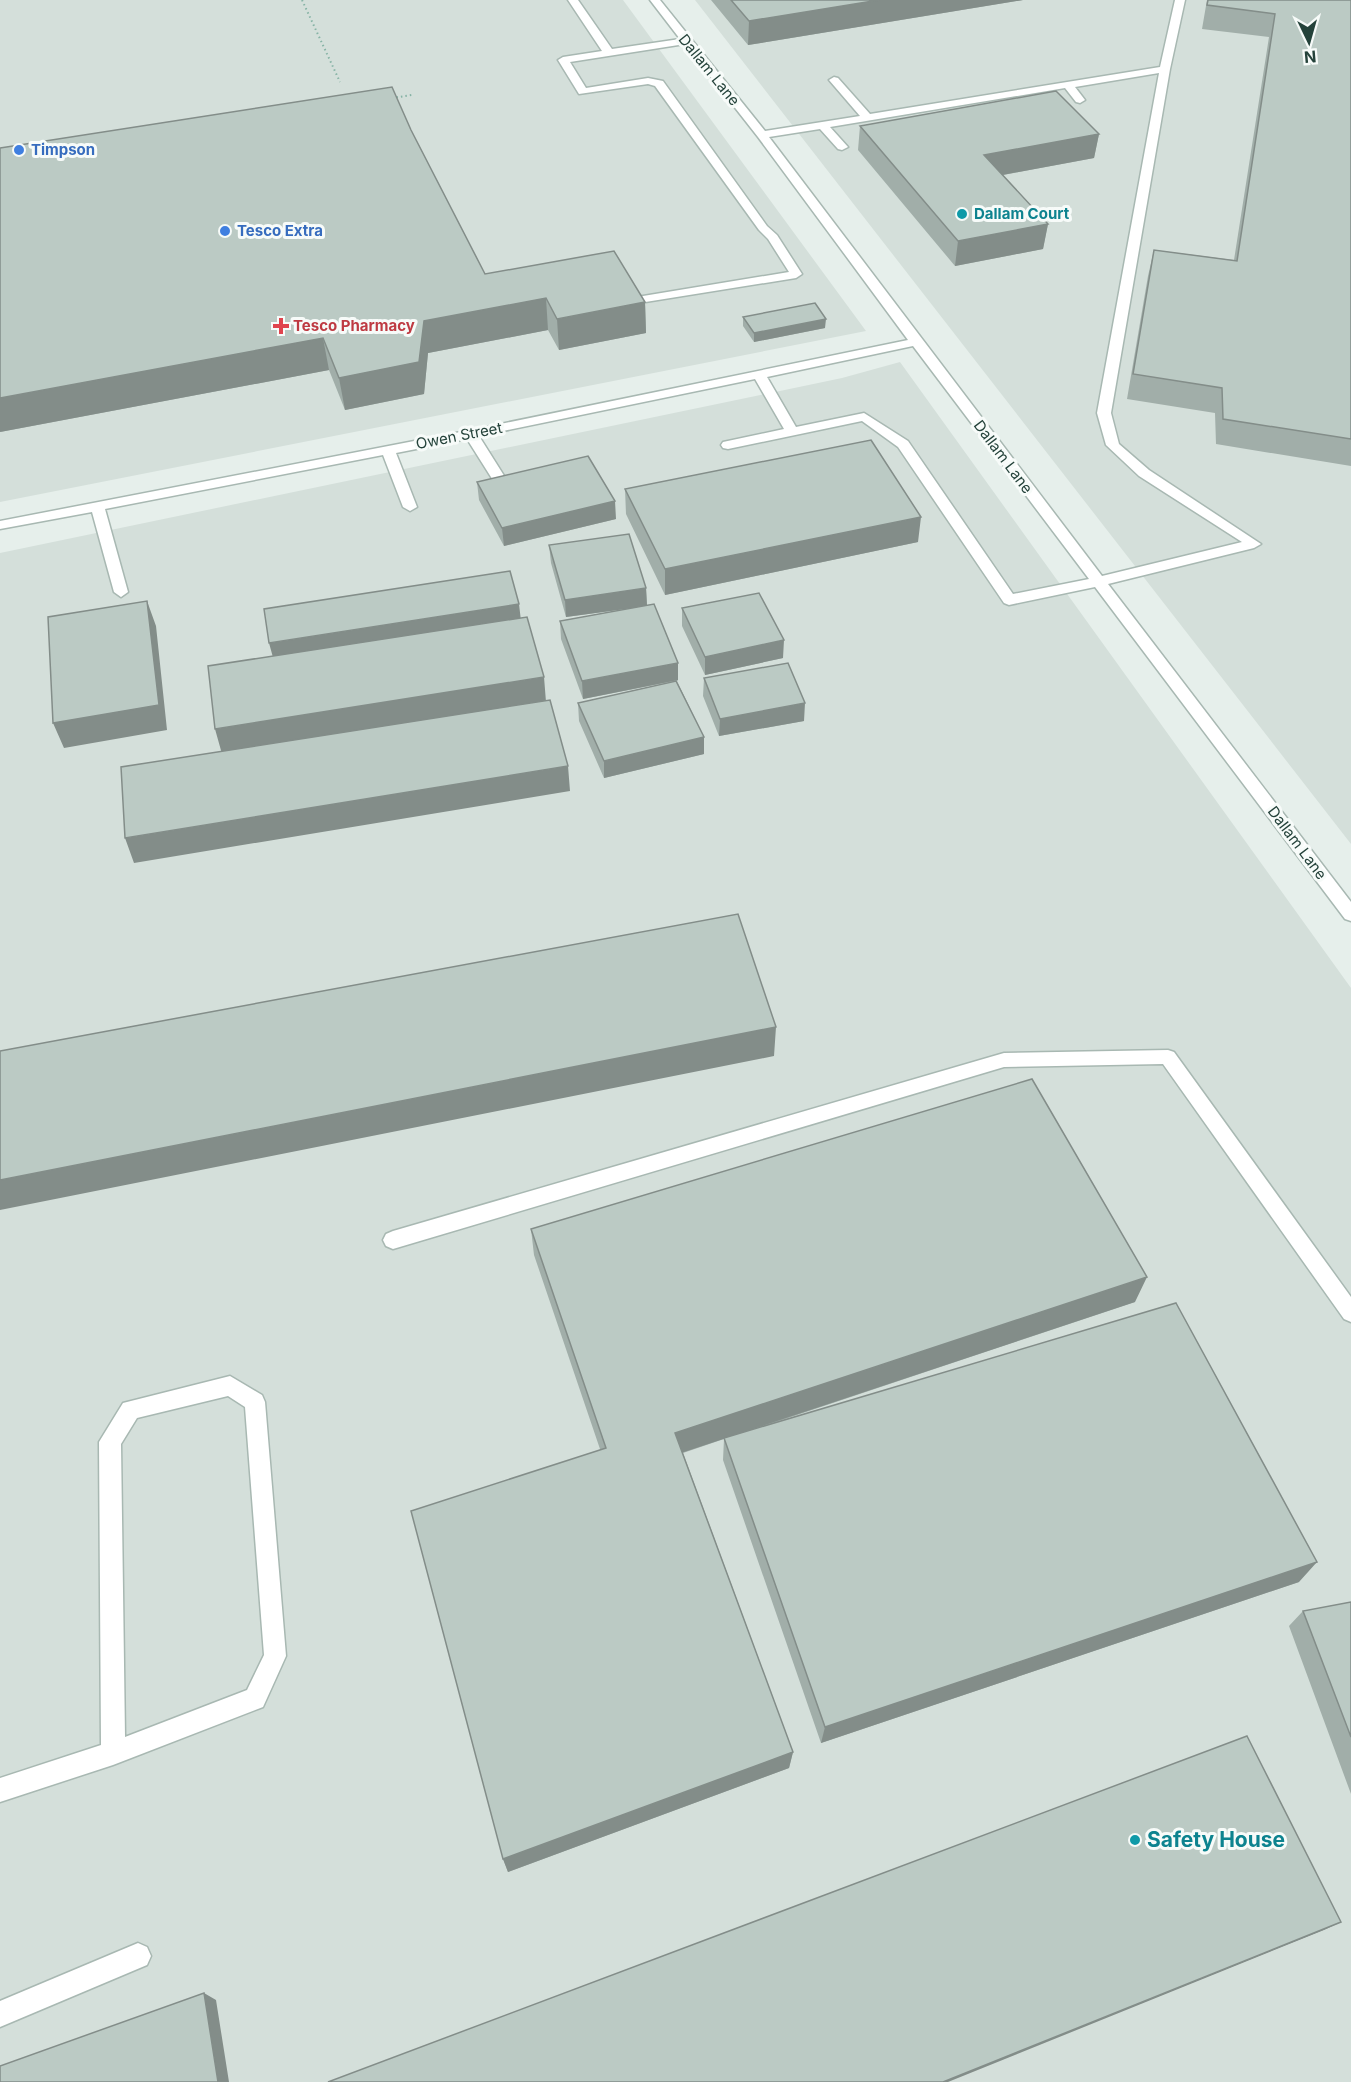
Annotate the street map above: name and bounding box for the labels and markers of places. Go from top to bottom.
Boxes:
place label: Timpson [31,140,95,159]
marker: Timpson [12,143,26,157]
place label: Dallam Court [974,204,1070,223]
marker: Dallam Court [955,207,969,221]
place label: Tesco Extra [237,221,323,240]
marker: Tesco Extra [218,224,232,238]
place label: Tesco Pharmacy [293,316,415,335]
marker: Tesco Pharmacy [274,319,288,333]
place label: Safety House [1147,1827,1285,1852]
marker: Safety House [1128,1833,1142,1847]

